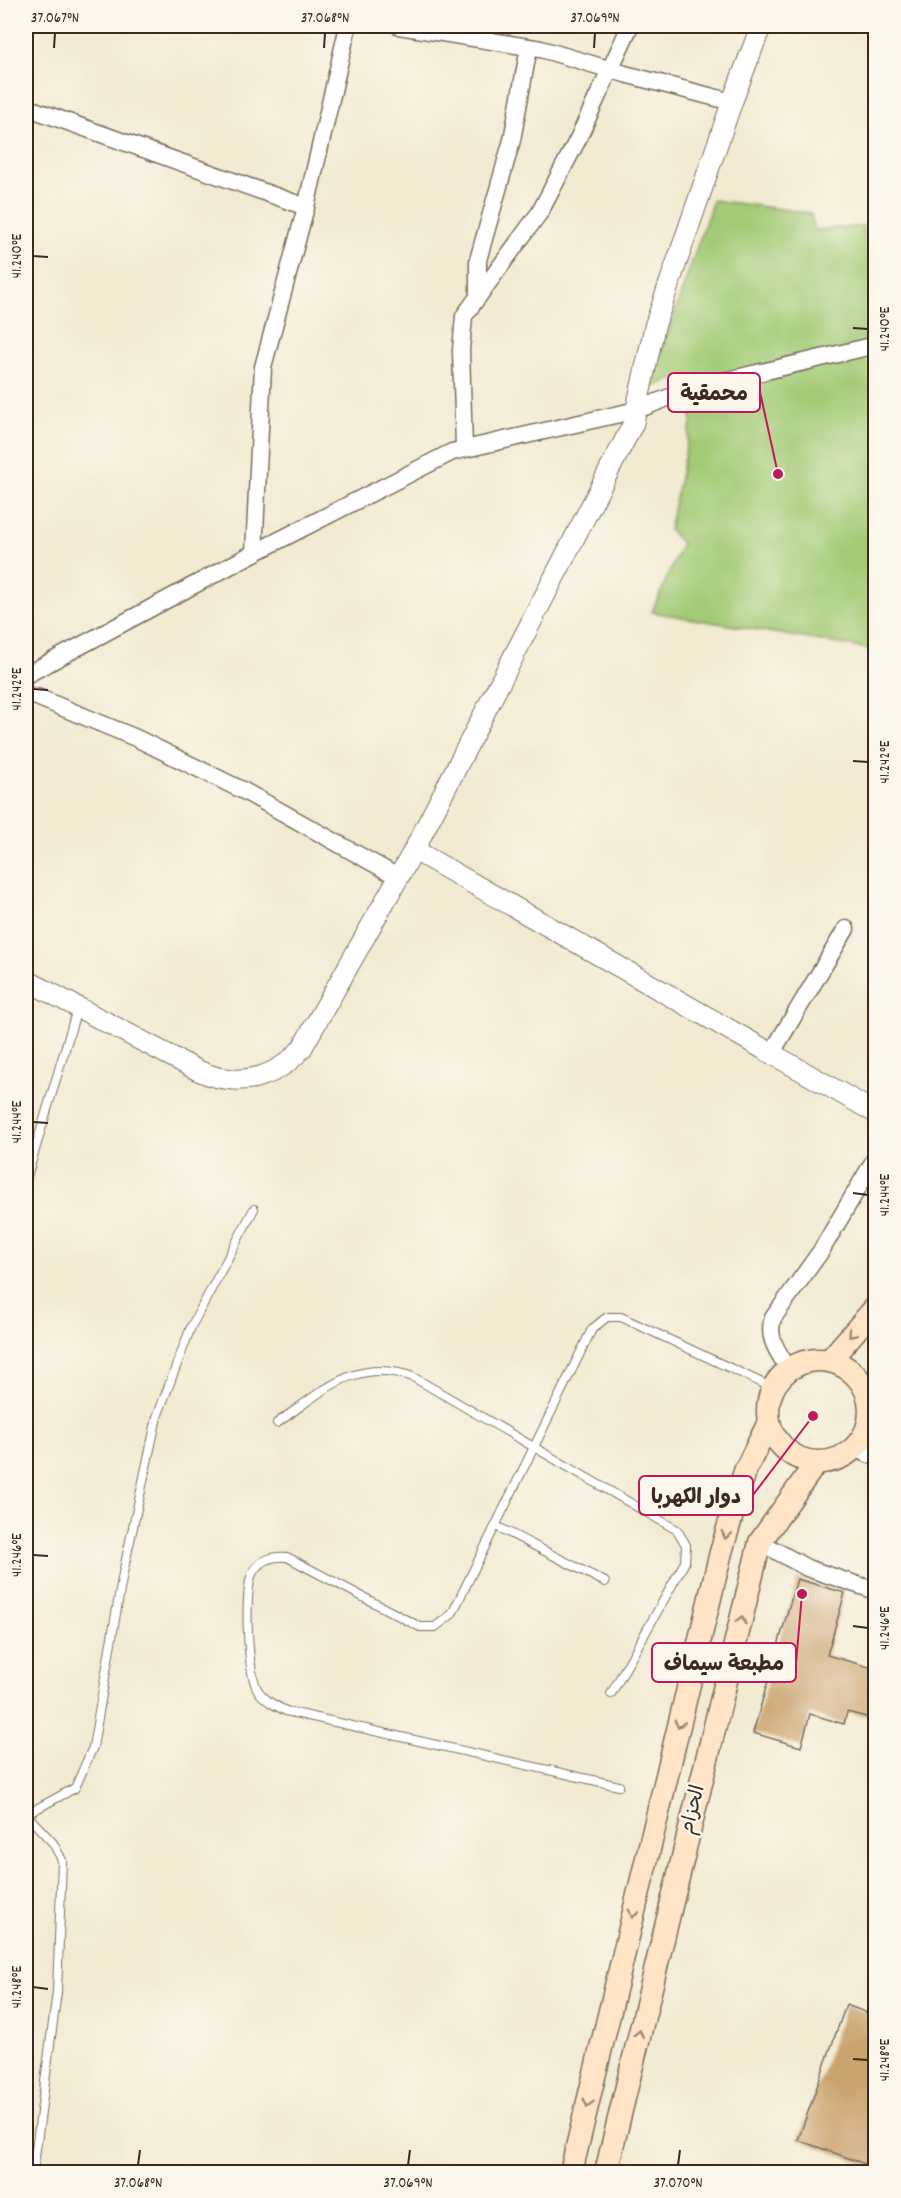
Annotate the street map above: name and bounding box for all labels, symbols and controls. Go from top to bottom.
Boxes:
text: 37.067°N [31,8,79,30]
text: 37.068°N [301,8,349,30]
text: 37.069°N [570,8,620,30]
text: 41.240°E [7,234,29,278]
text: 41.240°E [875,307,897,351]
callout: محمقية [668,373,760,412]
text: محمقية [680,381,748,411]
text: 41.242°E [7,667,29,710]
text: 41.242°E [875,740,897,783]
text: 41.244°E [7,1101,29,1143]
text: 41.244°E [875,1174,897,1216]
one-way arrow [848,1327,859,1338]
callout: دوار الكهربا [639,1476,753,1515]
text: دوار الكهربا [651,1484,741,1514]
one-way arrow [721,1529,733,1540]
text: 41.246°E [7,1533,29,1577]
text: 41.246°E [875,1606,897,1650]
one-way arrow [733,1615,746,1625]
callout: مطبعة سيماف [652,1643,796,1682]
text: مطبعة سيماف [664,1651,784,1681]
one-way arrow [674,1719,687,1729]
street label: الحزام [674,1782,714,1838]
one-way arrow [628,1908,641,1918]
text: 41.248°E [7,1966,29,2008]
one-way arrow [632,2029,645,2039]
text: 41.248°E [875,2039,897,2081]
one-way arrow [582,2098,595,2108]
text: 37.068°N [114,2173,162,2195]
text: 37.069°N [383,2173,433,2195]
text: 37.070°N [653,2173,703,2195]

